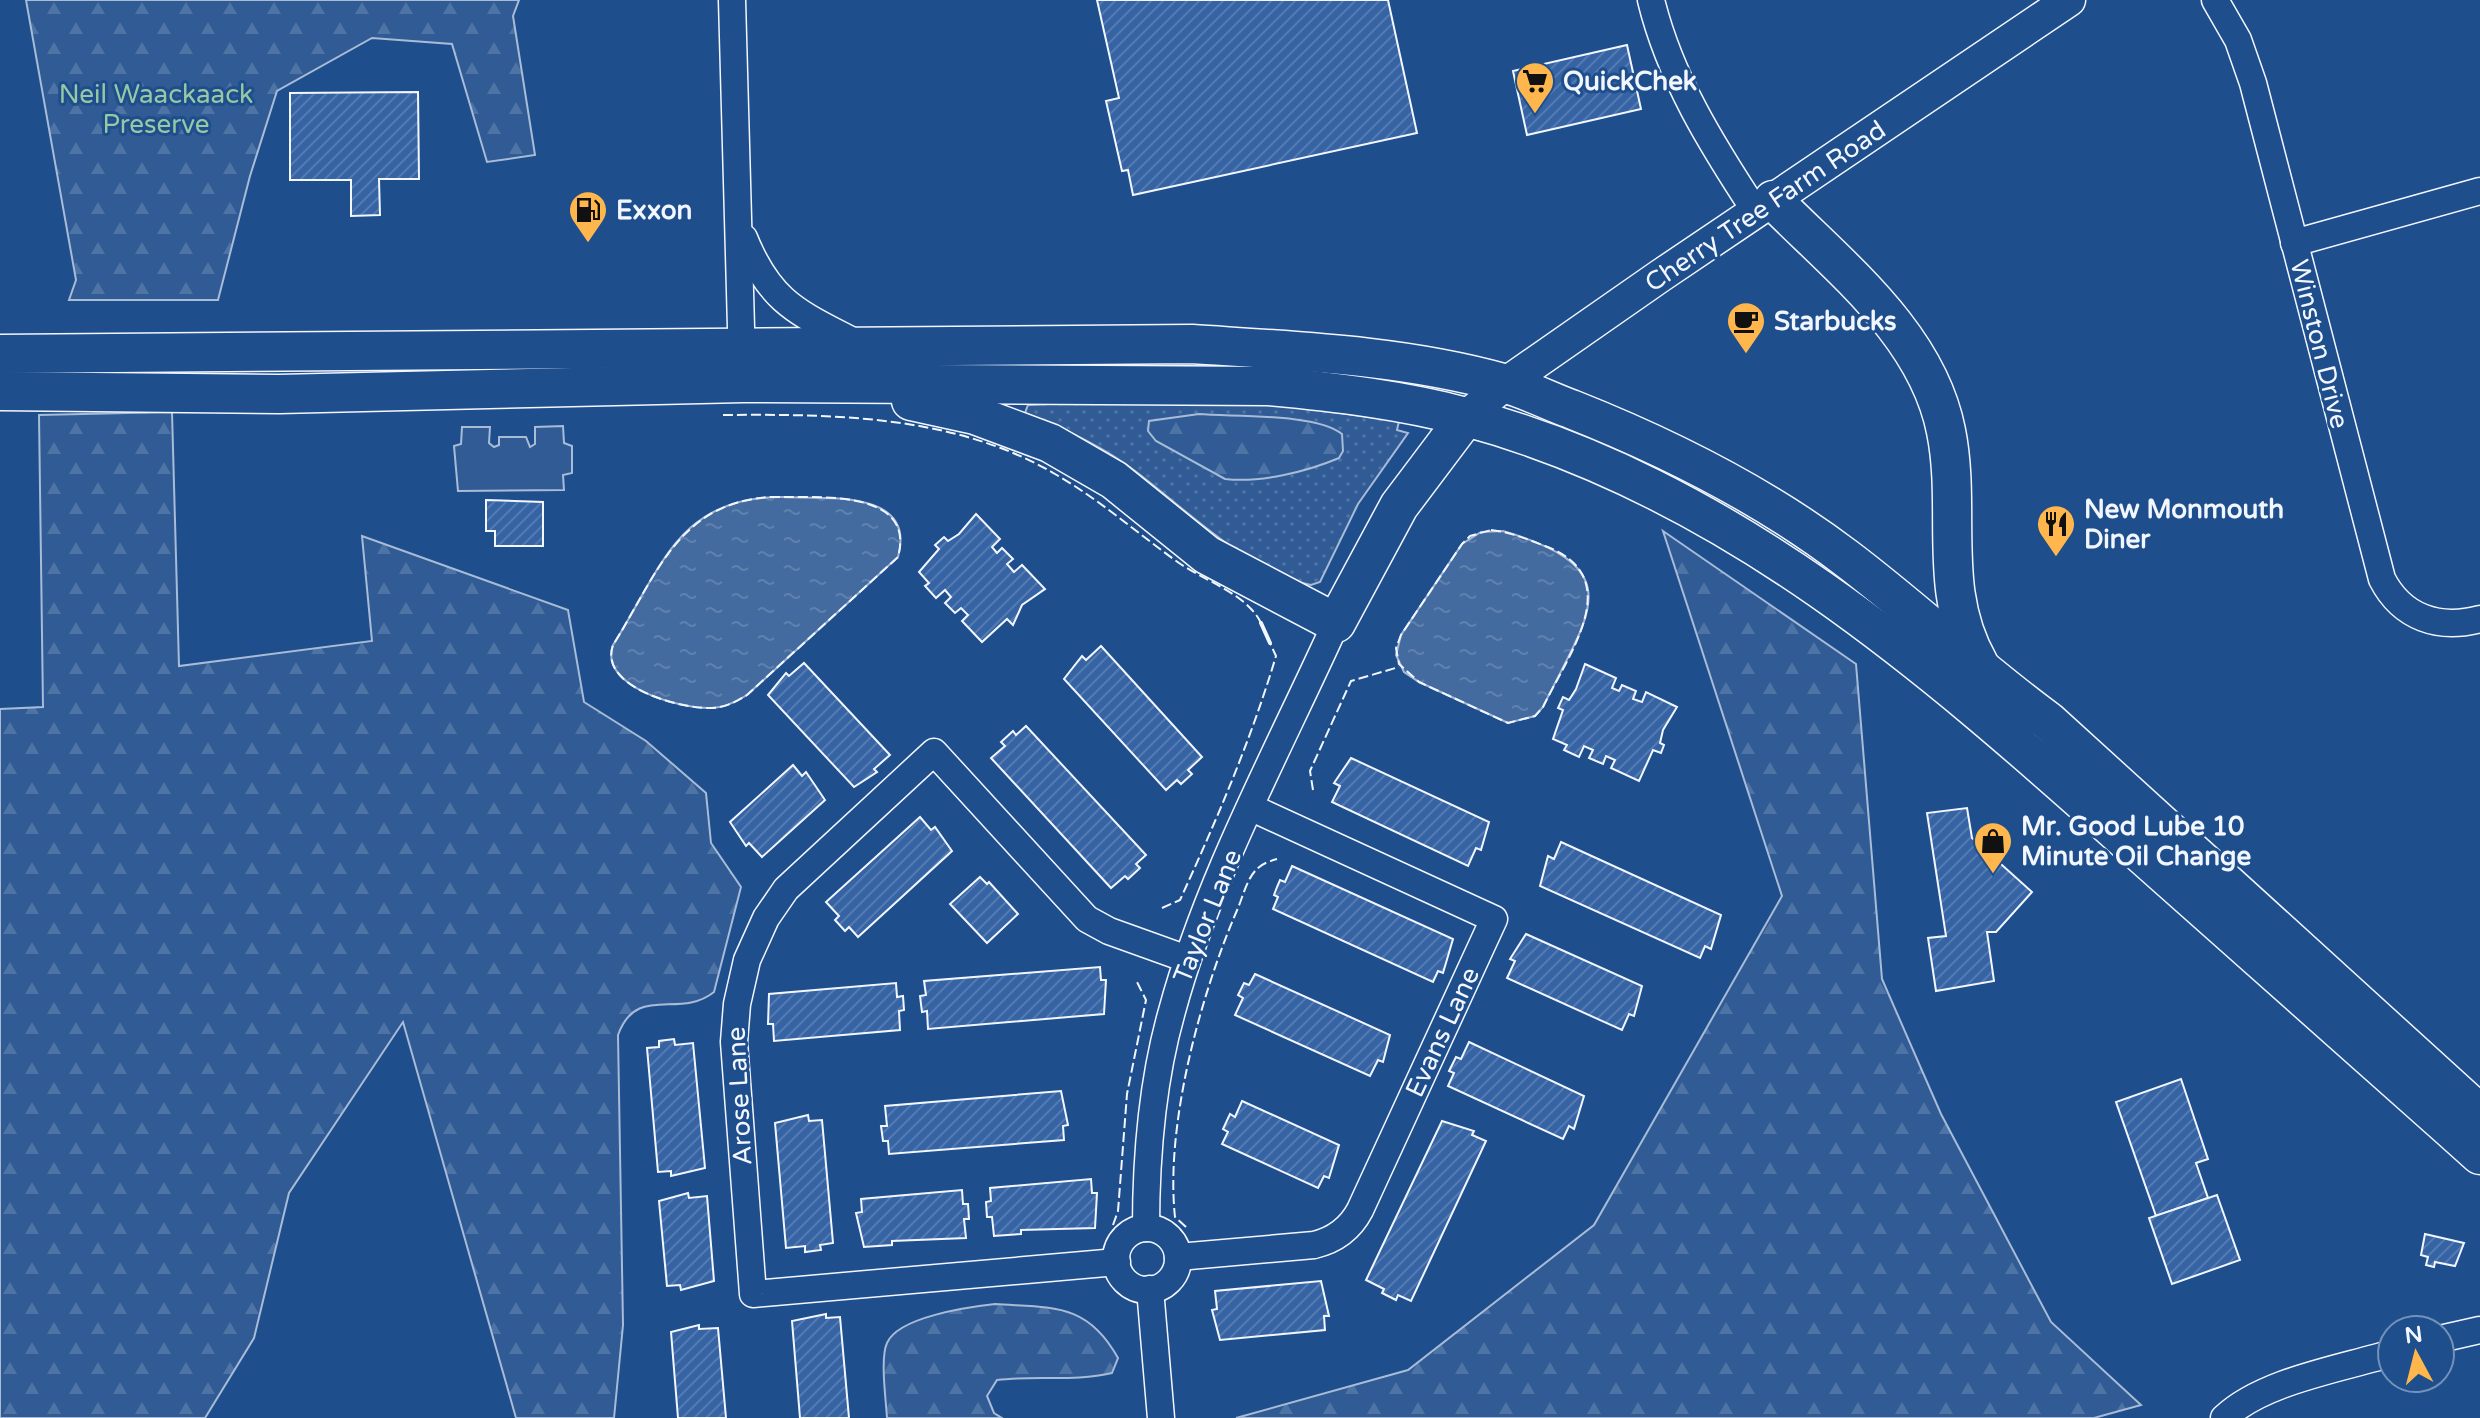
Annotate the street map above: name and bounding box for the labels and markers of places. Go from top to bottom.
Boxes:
supermarket icon: QuickChek [1514,60,1556,115]
place label: QuickChek [1563,66,1697,97]
fuel station icon: Exxon [567,189,609,244]
place label: Exxon [616,195,692,226]
cafe icon: Starbucks [1725,300,1767,355]
place label: Starbucks [1774,306,1897,337]
place label: New Monmouth Diner [2084,494,2284,555]
restaurant icon: New Monmouth Diner [2035,503,2077,558]
place label: Mr. Good Lube 10 Minute Oil Change [2021,811,2251,872]
shop icon: Mr. Good Lube 10 Minute Oil Change [1972,820,2014,875]

